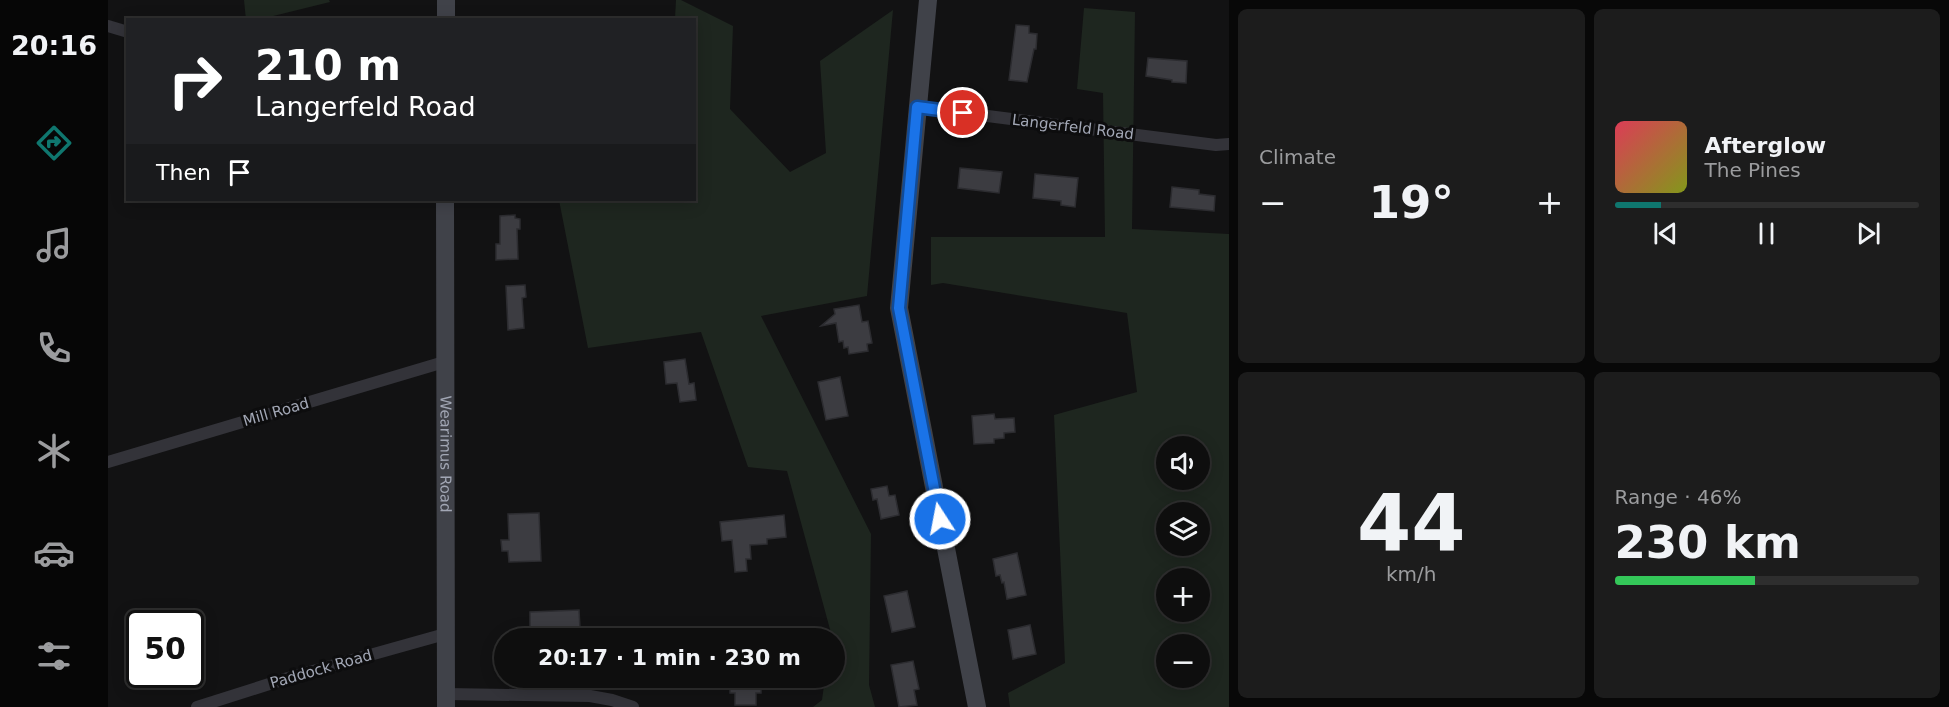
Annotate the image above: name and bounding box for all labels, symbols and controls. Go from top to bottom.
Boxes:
text: 20:16 [11,30,97,61]
text: 210 m [255,41,401,90]
icon: right [156,42,234,120]
pin [937,87,988,138]
text: Langerfeld Road [255,91,476,122]
icon: arrive [946,96,979,129]
street label: Langerfeld Road [1011,111,1135,143]
icon: directions [33,122,75,164]
text: Afterglow [1705,133,1826,158]
text: Climate [1259,145,1336,169]
icon: arrive [223,156,256,189]
text: The Pines [1705,158,1801,182]
text: Then [156,160,211,185]
text: 19° [1369,176,1454,229]
text: − [1259,183,1287,222]
text: + [1536,183,1564,222]
icon: previous [1649,217,1682,250]
icon: pause [1750,217,1783,250]
icon: next [1852,217,1885,250]
icon: music [33,224,75,266]
icon: phone [33,327,75,369]
street label: Mill Road [241,394,311,430]
street label: Wearimus Road [436,395,455,513]
icon: climate [33,430,75,472]
map controls [1156,436,1210,688]
button: sound [1156,436,1210,490]
text: 44 [1357,478,1466,568]
text: Range · 46% [1615,485,1741,509]
position arrow [908,487,972,551]
button: layers [1156,502,1210,556]
text: 230 km [1615,516,1801,569]
icon: car [33,532,75,574]
text: km/h [1386,562,1436,586]
button: + [1156,568,1210,622]
speed limit sign: 50 [126,610,204,688]
button: − [1156,634,1210,688]
icon: filters [33,635,75,677]
text: 20:17 · 1 min · 230 m [538,645,801,670]
street label: Paddock Road [268,646,374,692]

